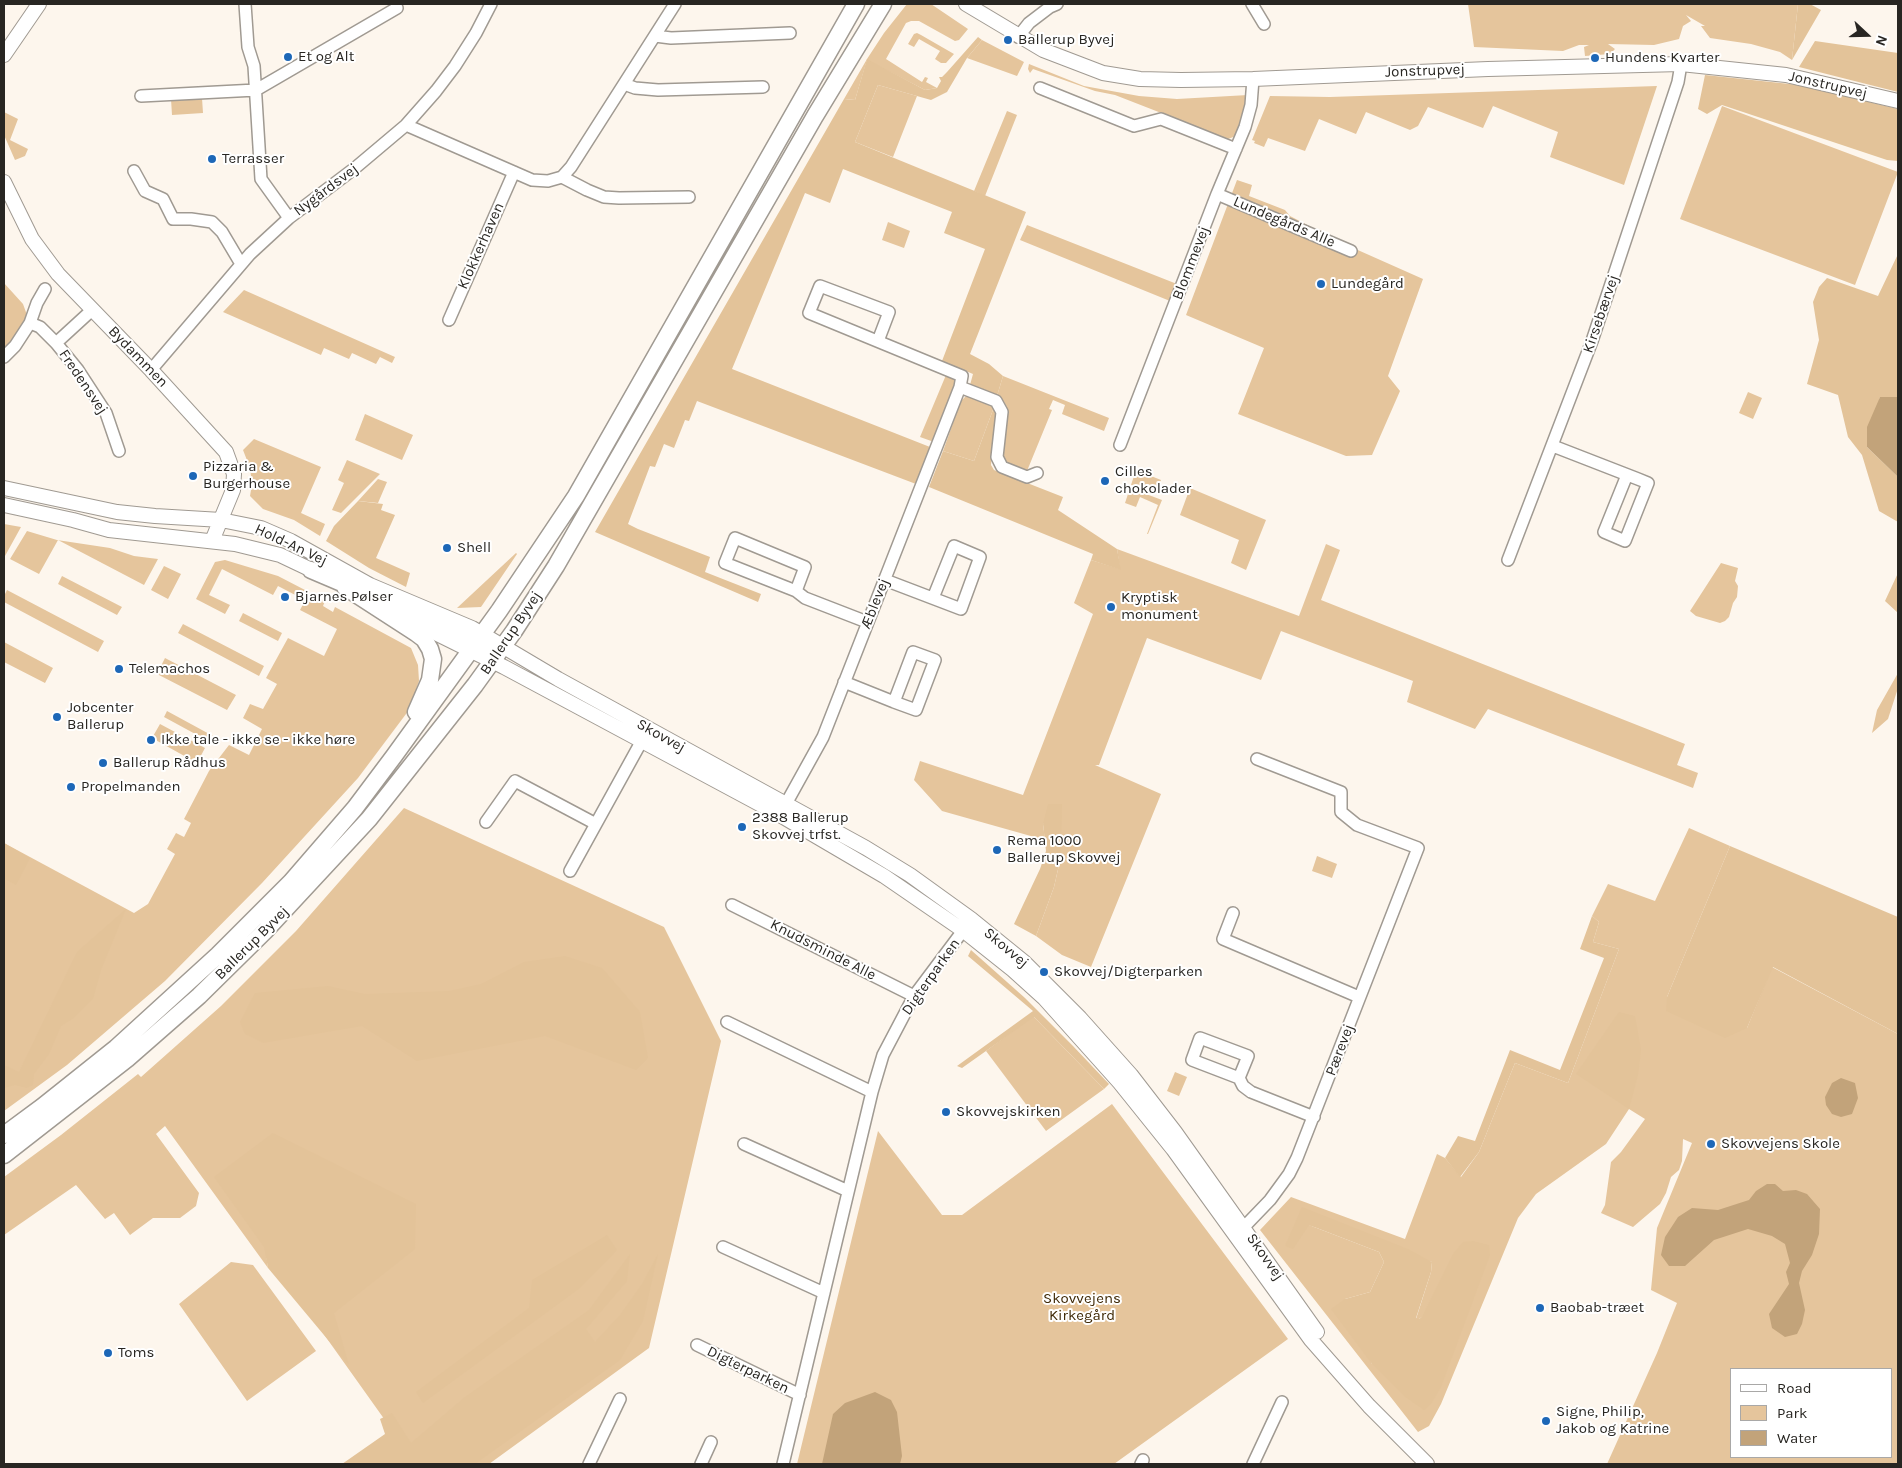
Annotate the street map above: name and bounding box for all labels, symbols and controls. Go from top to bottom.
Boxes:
north arrow [1842,10,1892,60]
place label: Ballerup Byvej [1018,31,1115,49]
text: N [1872,33,1891,48]
marker: Ballerup Byvej [1002,34,1014,46]
place label: Et og Alt [298,48,354,66]
place label: Hundens Kvarter [1605,49,1719,67]
marker: Et og Alt [282,51,294,63]
marker: Hundens Kvarter [1589,52,1601,64]
street label: Jonstrupvej [1385,61,1465,81]
street label: Jonstrupvej [1787,67,1869,103]
place label: Terrasser [222,150,284,168]
marker: Terrasser [206,153,218,165]
street label: Nygårdsvej [290,160,362,220]
street label: Lundegårds Alle [1230,192,1338,252]
street label: Klokkerhaven [454,200,508,292]
street label: Blommevej [1169,224,1213,302]
street label: Kirsebærvej [1579,273,1623,355]
place label: Lundegård [1331,275,1404,293]
marker: Lundegård [1315,278,1327,290]
street label: Bydammen [104,323,172,391]
street label: Fredensvej [55,346,111,418]
place label: Pizzaria & Burgerhouse [203,458,290,493]
place label: Cilles chokolader [1115,463,1191,498]
marker: Pizzaria & Burgerhouse [187,470,199,482]
marker: Cilles chokolader [1099,475,1111,487]
street label: Hold-An Vej [252,520,330,570]
place label: Shell [457,539,491,557]
marker: Shell [441,542,453,554]
street label: Æblevej [857,576,893,632]
place label: Bjarnes Pølser [295,588,393,606]
street label: Ballerup Byvej [476,588,546,678]
place label: Kryptisk monument [1121,589,1198,624]
marker: Bjarnes Pølser [279,591,291,603]
marker: Kryptisk monument [1105,601,1117,613]
place label: Telemachos [129,660,210,678]
marker: Telemachos [113,663,125,675]
place label: Jobcenter Ballerup [67,699,133,734]
marker: Jobcenter Ballerup [51,711,63,723]
street label: Skovvej [633,715,689,757]
place label: Ikke tale - ikke se - ikke høre [161,731,355,749]
marker: Ikke tale - ikke se - ikke høre [145,734,157,746]
place label: Ballerup Rådhus [113,754,226,772]
marker: Ballerup Rådhus [97,757,109,769]
place label: Propelmanden [81,778,181,796]
marker: Propelmanden [65,781,77,793]
place label: 2388 Ballerup Skovvej trfst. [752,809,849,844]
marker: 2388 Ballerup Skovvej trfst. [736,821,748,833]
place label: Rema 1000 Ballerup Skovvej [1007,832,1121,867]
marker: Rema 1000 Ballerup Skovvej [991,844,1003,856]
street label: Ballerup Byvej [211,902,293,984]
street label: Knudsminde Alle [767,916,879,984]
street label: Skovvej [980,924,1032,972]
street label: Digterparken [898,935,964,1019]
place label: Skovvej/Digterparken [1054,963,1203,981]
marker: Skovvej/Digterparken [1038,966,1050,978]
street label: Pærevej [1322,1022,1358,1078]
place label: Skovvejskirken [956,1103,1061,1121]
marker: Skovvejskirken [940,1106,952,1118]
place label: Skovvejens Skole [1721,1135,1840,1153]
marker: Skovvejens Skole [1705,1138,1717,1150]
street label: Skovvej [1242,1230,1288,1284]
park label: Skovvejens Kirkegård [1043,1290,1121,1325]
place label: Baobab-træet [1550,1299,1644,1317]
marker: Baobab-træet [1534,1302,1546,1314]
street label: Digterparken [704,1342,792,1398]
place label: Toms [118,1344,154,1362]
marker: Toms [102,1347,114,1359]
legend [1730,1368,1892,1458]
text: Road [1777,1379,1812,1397]
place label: Signe, Philip, Jakob og Katrine [1556,1403,1669,1438]
text: Park [1777,1404,1807,1422]
marker: Signe, Philip, Jakob og Katrine [1540,1415,1552,1427]
text: Water [1777,1429,1817,1447]

